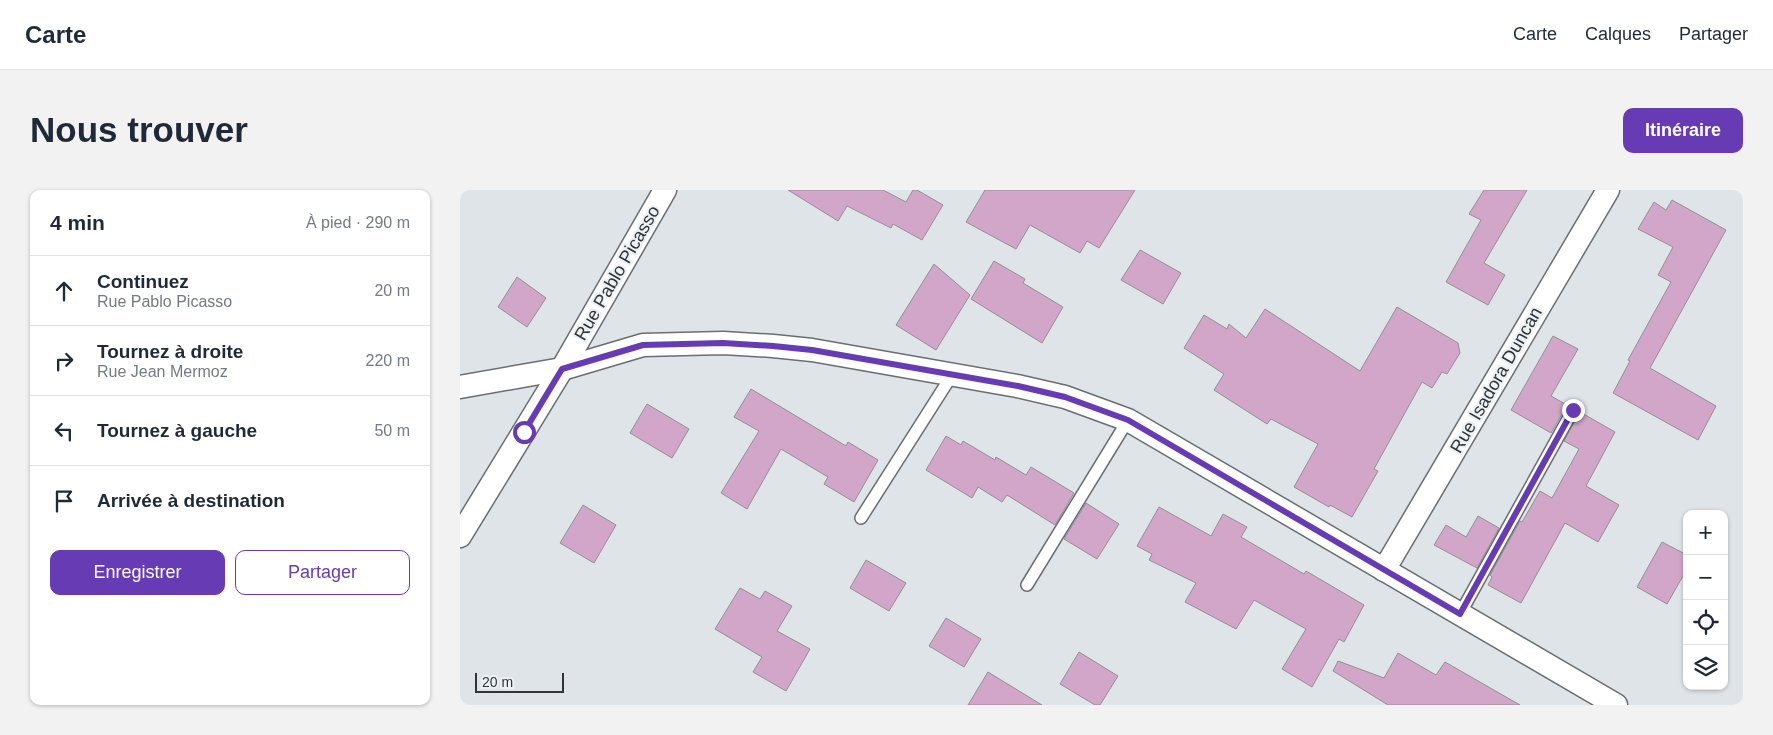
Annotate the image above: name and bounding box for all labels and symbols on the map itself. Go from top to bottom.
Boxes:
street label: Rue Pablo Picasso [570,202,664,344]
street label: Rue Isadora Duncan [1446,304,1546,456]
route end [1562,399,1585,422]
route start [513,421,536,444]
scale bar [475,670,564,693]

